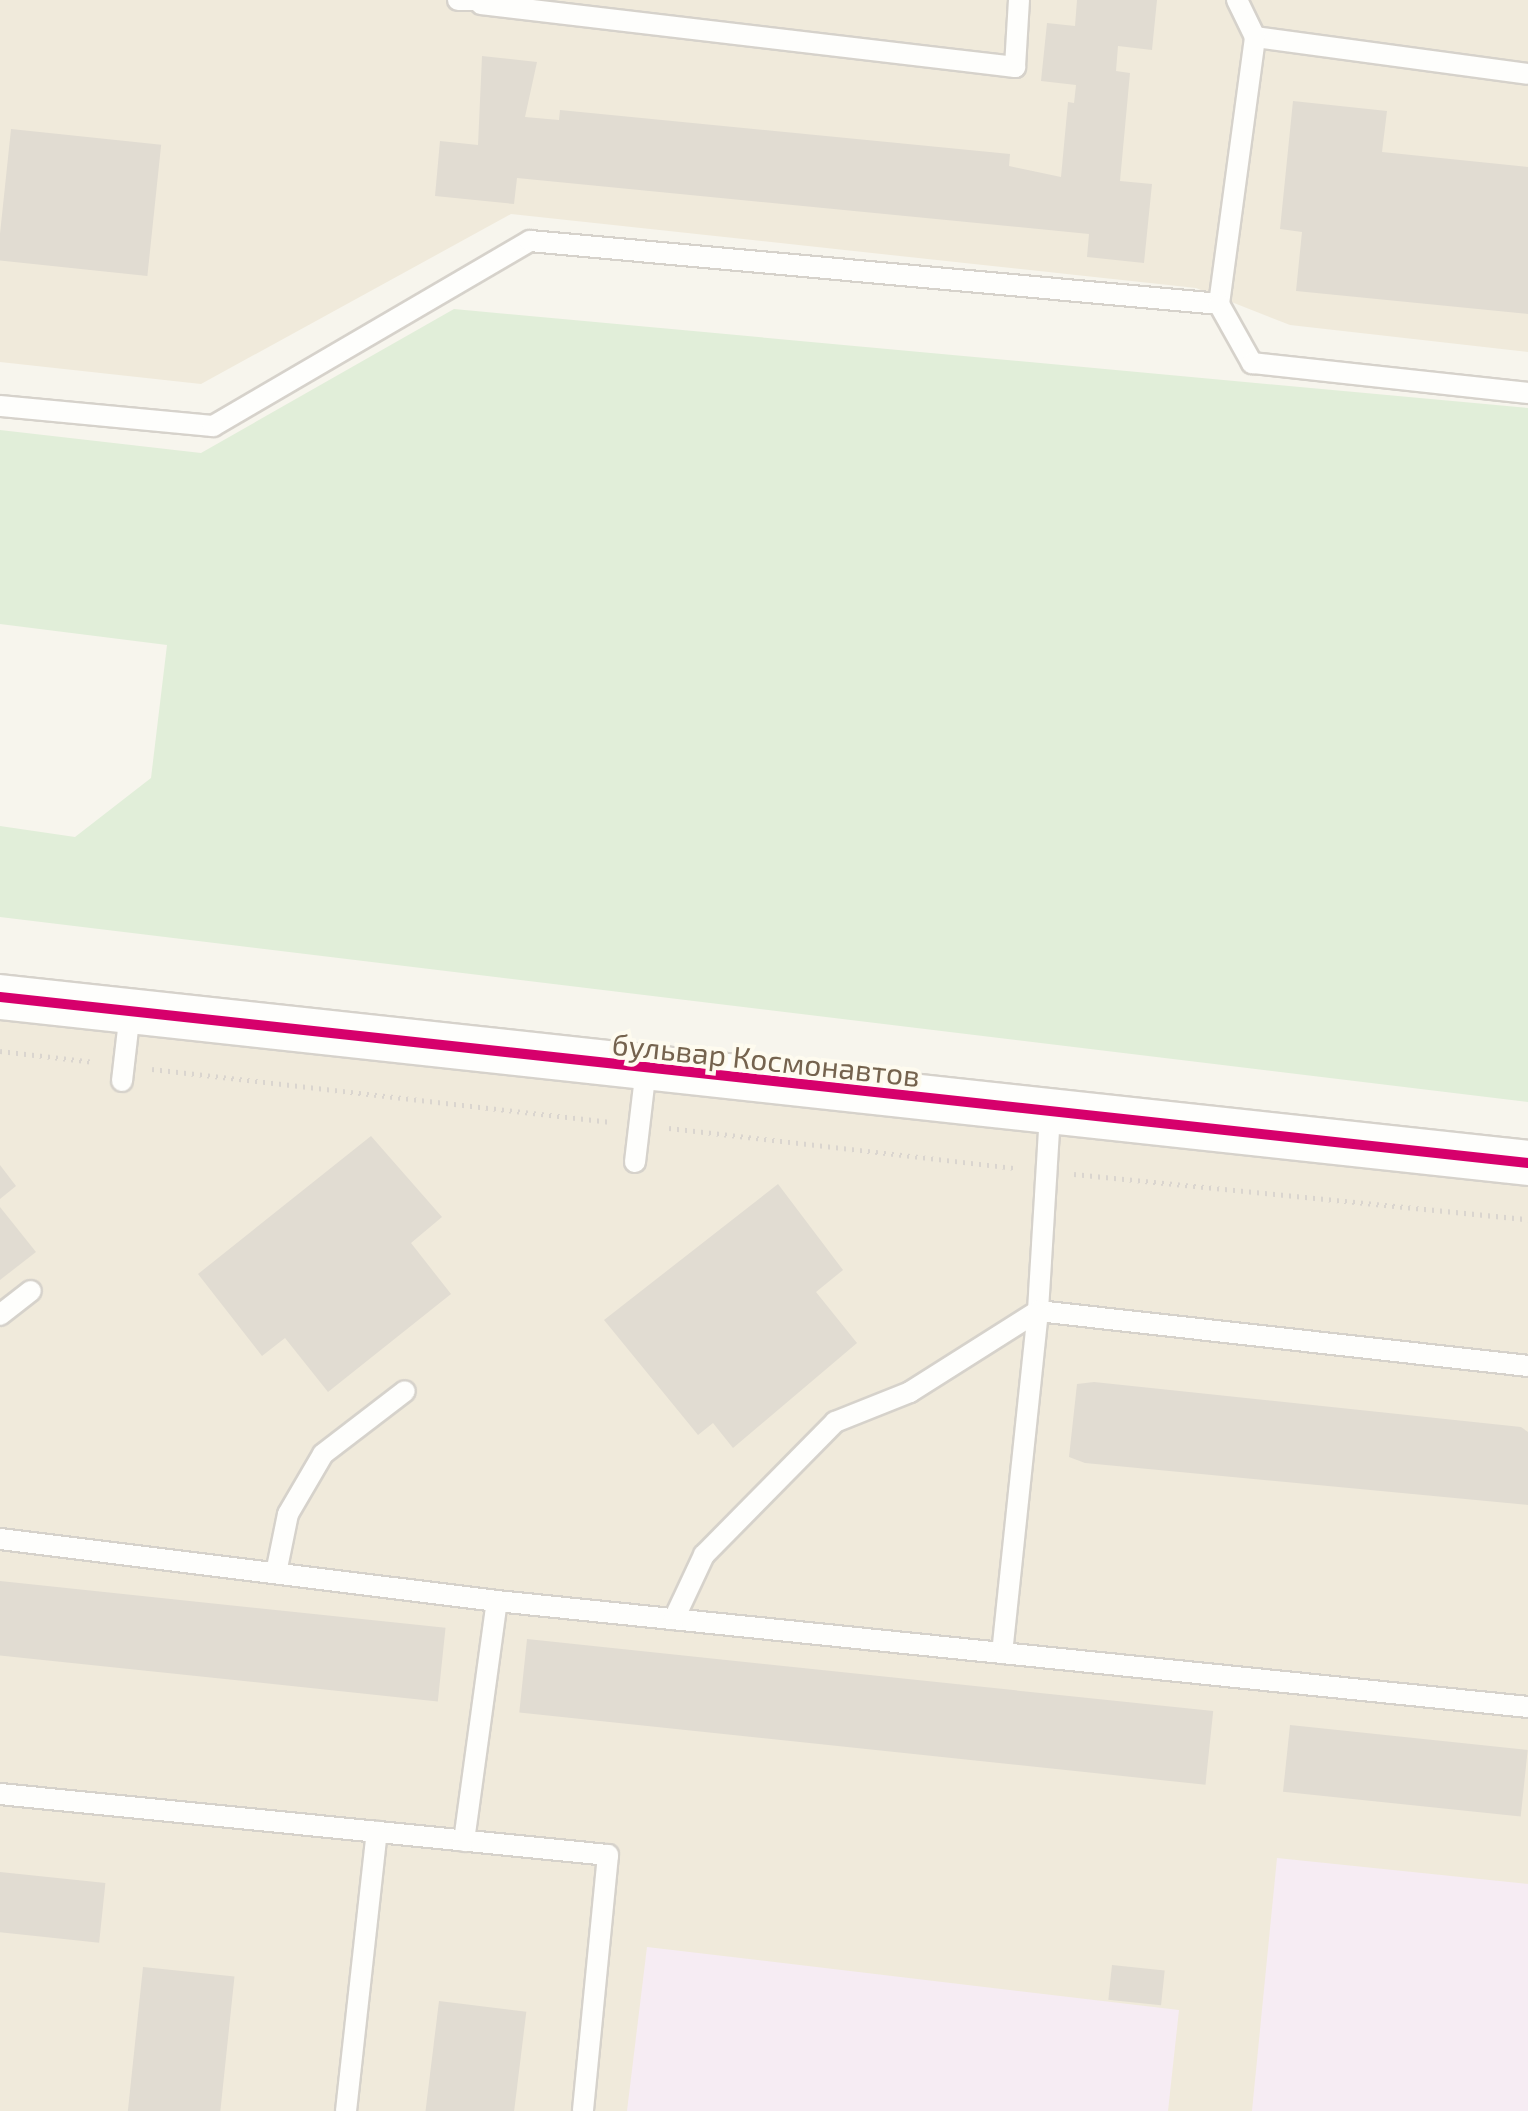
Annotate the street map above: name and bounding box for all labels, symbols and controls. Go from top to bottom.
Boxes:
street label: бульвар Космонавтов [610,1025,922,1093]

